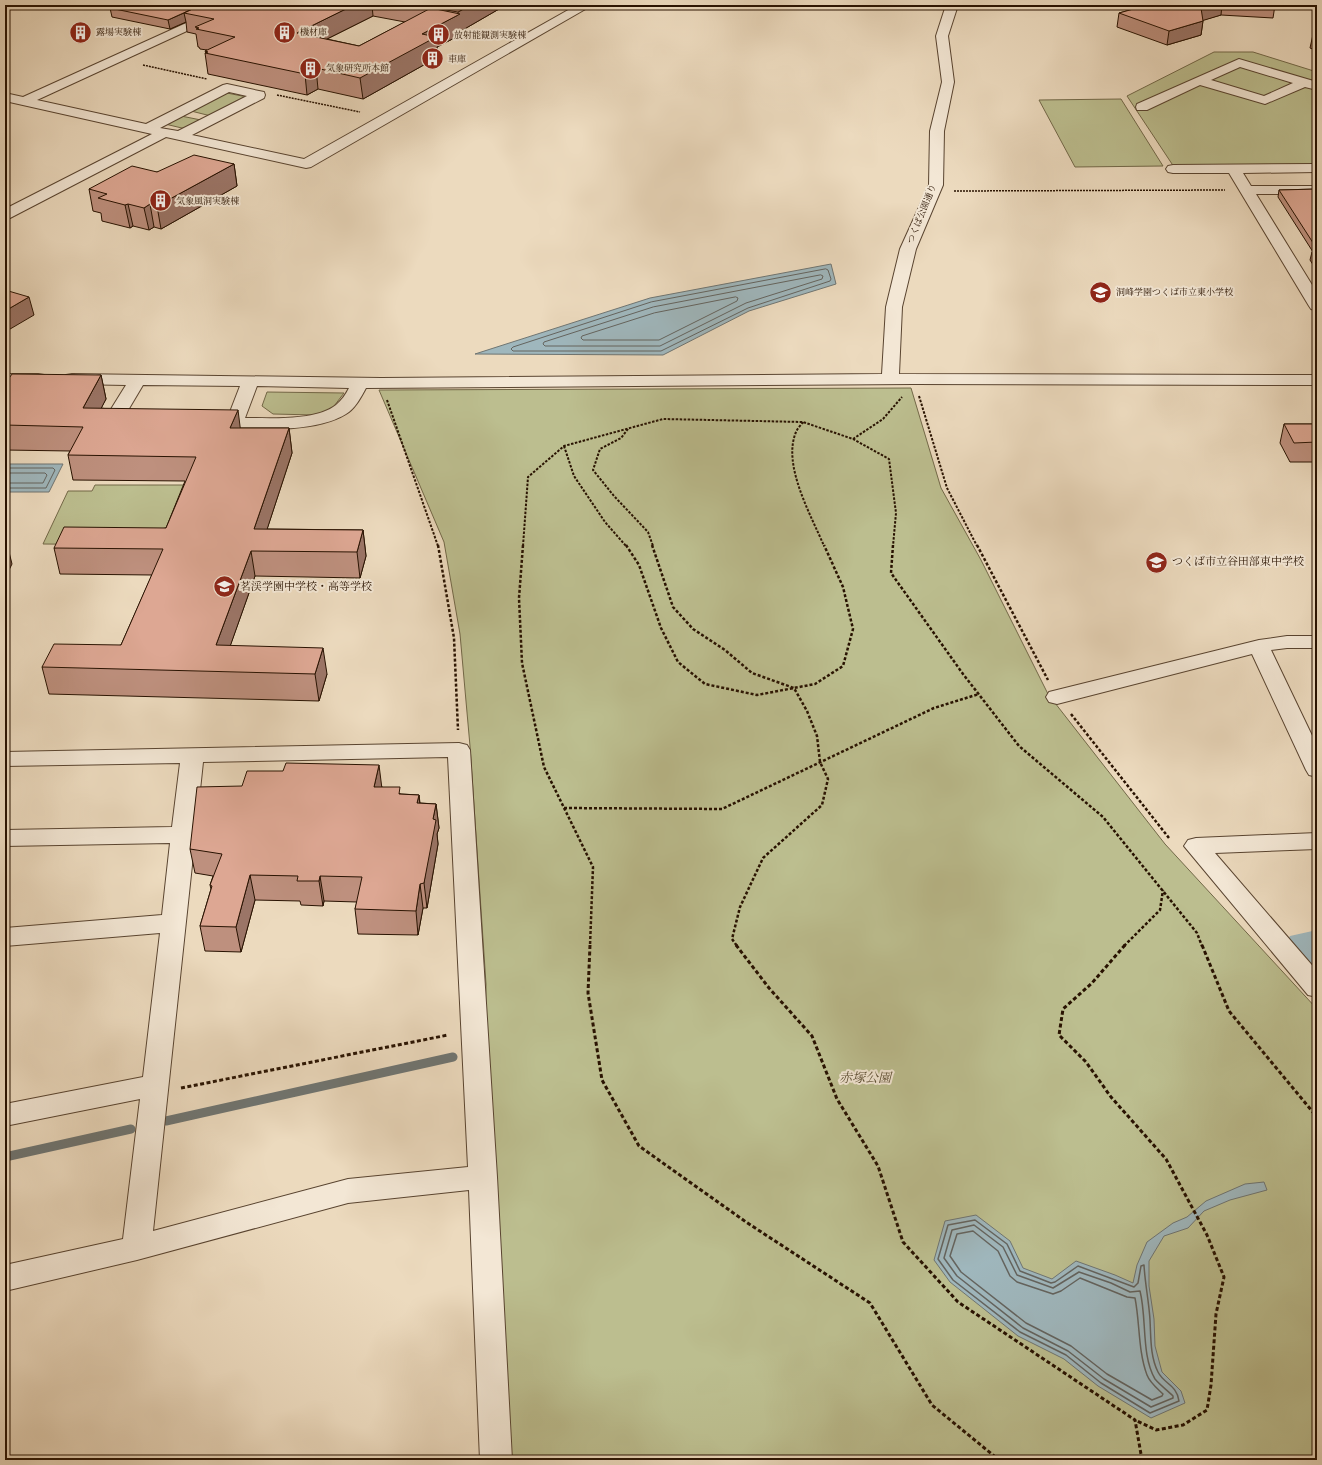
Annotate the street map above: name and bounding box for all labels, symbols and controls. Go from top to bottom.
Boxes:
building icon: 露場実験棟 [67,19,93,45]
building icon: 機材庫 [272,19,298,45]
building icon: 放射能観測実験棟 [425,22,451,48]
place label: 露場実験棟 [96,26,141,39]
place label: 機材庫 [300,26,327,39]
place label: 放射能観測実験棟 [454,29,526,42]
building icon: 車庫 [419,46,445,72]
place label: 車庫 [448,53,466,66]
building icon: 気象研究所本館 [298,55,324,81]
place label: 気象研究所本館 [326,62,389,75]
street label: つくば公園通り [904,182,940,246]
building icon: 気象風洞実験棟 [148,188,174,214]
place label: 気象風洞実験棟 [176,195,239,208]
school or university icon: 洞峰学園つくば市立東小学校 [1087,279,1113,305]
place label: 洞峰学園つくば市立東小学校 [1116,286,1234,299]
school or university icon: つくば市立谷田部東中学校 [1143,549,1169,575]
place label: つくば市立谷田部東中学校 [1172,555,1304,570]
school or university icon: 茗渓学園中学校・高等学校 [211,574,237,600]
place label: 茗渓学園中学校・高等学校 [240,580,372,595]
park label: 赤塚公園 [839,1070,893,1088]

